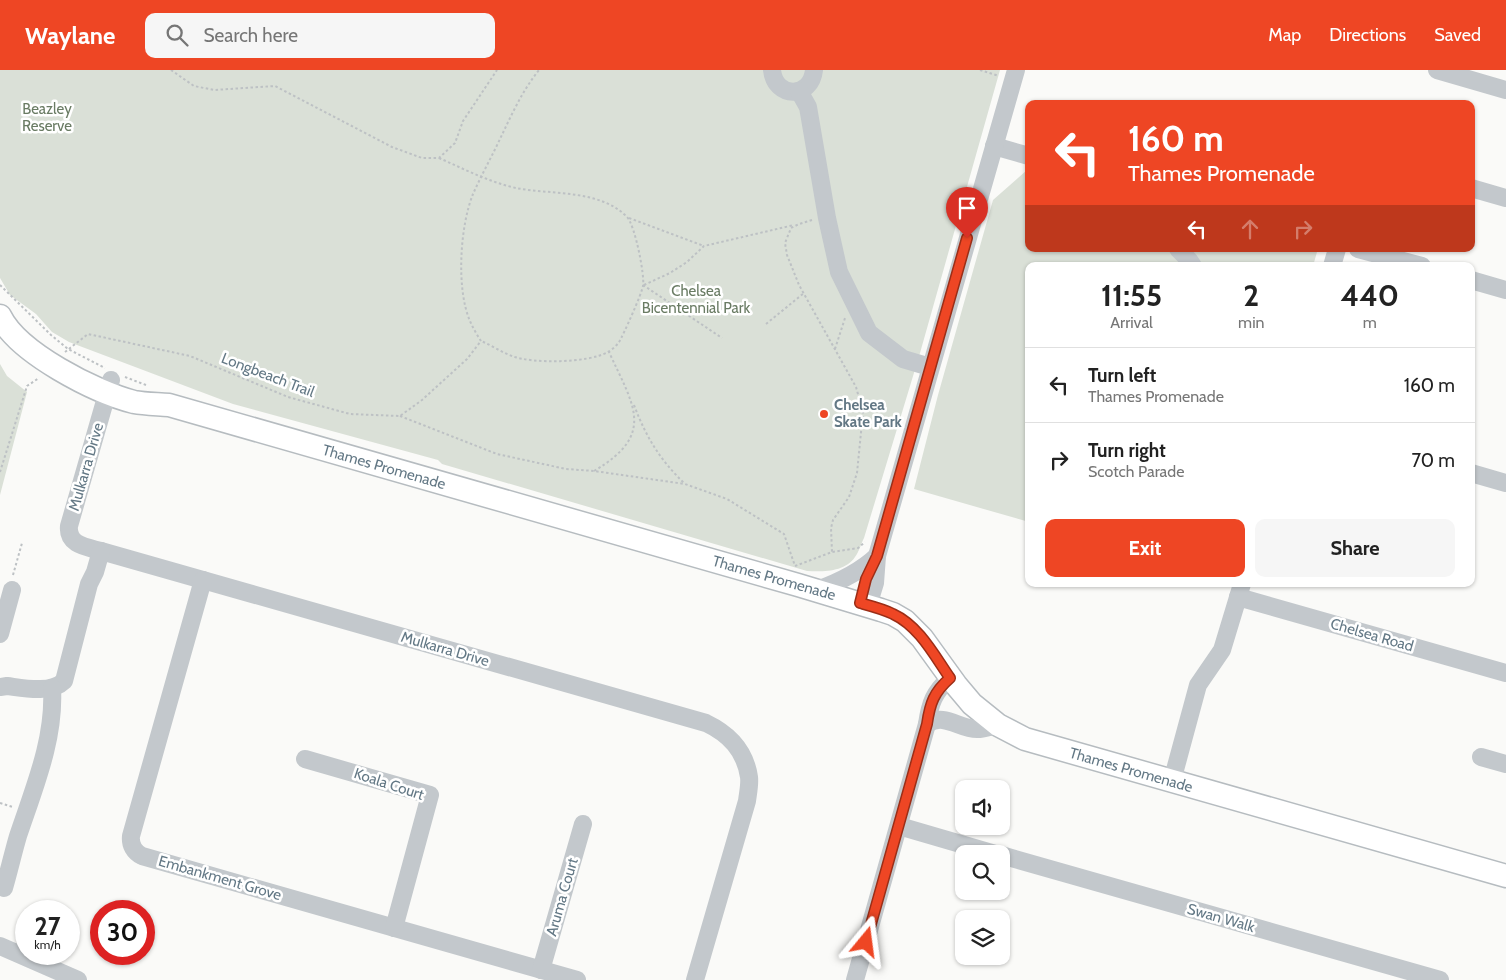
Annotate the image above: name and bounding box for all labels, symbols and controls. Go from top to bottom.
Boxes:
search box [145,13,495,58]
text: Waylane [25,21,115,50]
icon: search [163,21,191,49]
text: Search here [203,24,298,47]
text: Map [1268,24,1301,46]
text: Directions [1329,24,1406,46]
text: Saved [1434,24,1481,46]
park label: Beazley Reserve [22,100,72,135]
text: 160 m [1128,117,1224,160]
icon: left [1045,120,1110,185]
text: Thames Promenade [1128,160,1315,187]
pin [946,187,988,238]
icon: arrive [953,194,981,222]
icon: left [1183,215,1211,243]
icon: ahead [1236,215,1264,243]
icon: right [1289,215,1317,243]
text: 11:55 [1101,277,1162,314]
text: 2 [1243,277,1259,314]
text: 440 [1341,277,1399,314]
park label: Chelsea Bicentennial Park [642,282,751,317]
text: Arrival [1110,313,1153,332]
text: min [1238,313,1264,332]
text: m [1363,313,1377,332]
street label: Longbeach Trail [219,349,317,401]
text: Turn left [1088,364,1156,387]
icon: left [1045,371,1073,399]
text: 160 m [1404,374,1455,397]
text: Thames Promenade [1088,387,1224,406]
place label: Chelsea Skate Park [834,396,903,431]
marker: Chelsea Skate Park [818,408,830,420]
street label: Mulkarra Drive [65,421,107,513]
text: Turn right [1088,439,1166,462]
street label: Thames Promenade [320,441,448,493]
icon: right [1045,446,1073,474]
text: 70 m [1411,449,1455,472]
text: Scotch Parade [1088,462,1184,481]
button: Exit [1045,519,1245,577]
button: Share [1255,519,1455,577]
street label: Thames Promenade [710,552,838,604]
street label: Chelsea Road [1328,615,1416,655]
street label: Mulkarra Drive [399,628,491,670]
street label: Thames Promenade [1067,744,1195,796]
street label: Koala Court [352,764,426,804]
map controls [955,780,1010,965]
button: sound [955,780,1010,835]
button: search [955,845,1010,900]
street label: Embankment Grove [156,852,284,904]
street label: Aruma Court [542,856,582,938]
speed limit sign: 30 [90,900,155,965]
street label: Swan Walk [1185,900,1257,936]
button: layers [955,910,1010,965]
text: 27 [35,911,60,941]
position arrow [839,915,891,967]
text: km/h [34,937,61,952]

